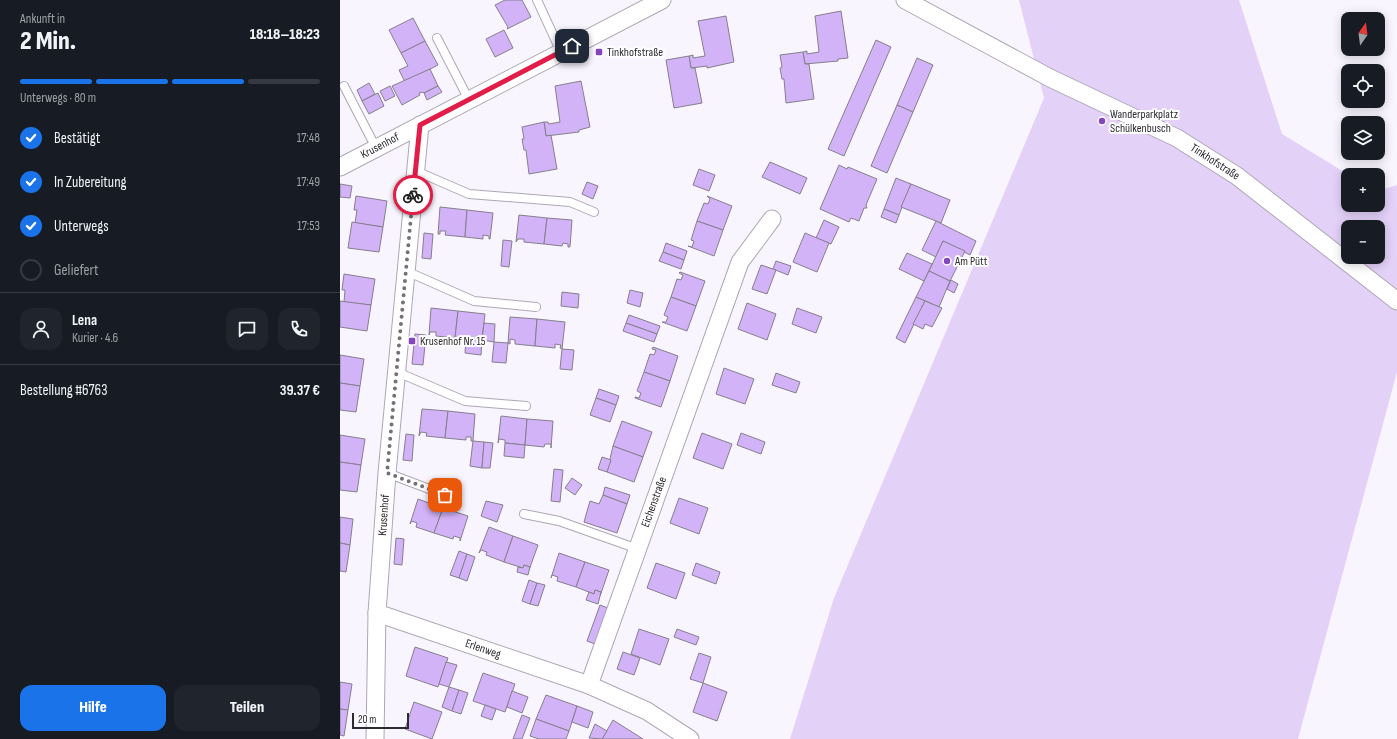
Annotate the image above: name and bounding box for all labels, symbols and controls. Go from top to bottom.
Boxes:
text: Ankunft in [20,11,65,27]
north arrow [1341,12,1385,56]
map controls [1341,12,1385,264]
text: 18:18–18:23 [250,25,320,44]
text: 2 Min. [20,26,76,57]
pin [555,29,589,63]
icon: home [561,35,583,57]
place label: Tinkhofstraße [607,45,663,60]
marker: Tinkhofstraße [594,47,604,57]
button: locate [1341,64,1385,108]
text: Unterwegs · 80 m [20,90,96,106]
place label: Wanderparkplatz Schülkenbusch [1110,107,1179,136]
marker: Wanderparkplatz Schülkenbusch [1097,116,1107,126]
button: layers [1341,116,1385,160]
icon: check [20,127,42,149]
text: Bestätigt [54,129,100,148]
street label: Krusenhof [358,129,402,162]
text: 17:48 [297,130,320,146]
street label: Tinkhofstraße [1187,140,1243,184]
button: + [1341,168,1385,212]
icon: check [20,171,42,193]
text: In Zubereitung [54,173,127,192]
text: 17:49 [297,174,320,190]
courier [393,175,433,215]
icon: bike [402,184,424,206]
icon: check [20,215,42,237]
text: Unterwegs [54,217,109,236]
text: 17:53 [297,218,320,234]
button: − [1341,220,1385,264]
place label: Am Pütt [954,254,988,269]
marker: Am Pütt [942,256,952,266]
text: Geliefert [54,261,99,280]
button: person [20,308,62,350]
button: chat [226,308,268,350]
button: phone [278,308,320,350]
text: Lena [72,311,97,330]
text: Kurier · 4.6 [72,330,118,346]
place label: Krusenhof Nr. 15 [420,334,486,349]
marker: Krusenhof Nr. 15 [407,336,417,346]
text: Bestellung #6763 [20,381,107,400]
text: 39.37 € [280,381,320,400]
street label: Eichenstraße [638,474,670,529]
pin [428,478,462,512]
icon: bag [434,484,456,506]
street label: Krusenhof [375,493,393,536]
street label: Erlenweg [463,636,503,662]
button: Hilfe [20,685,166,731]
button: Teilen [174,685,320,731]
scale bar [352,711,409,730]
text: 20 m [358,713,376,726]

